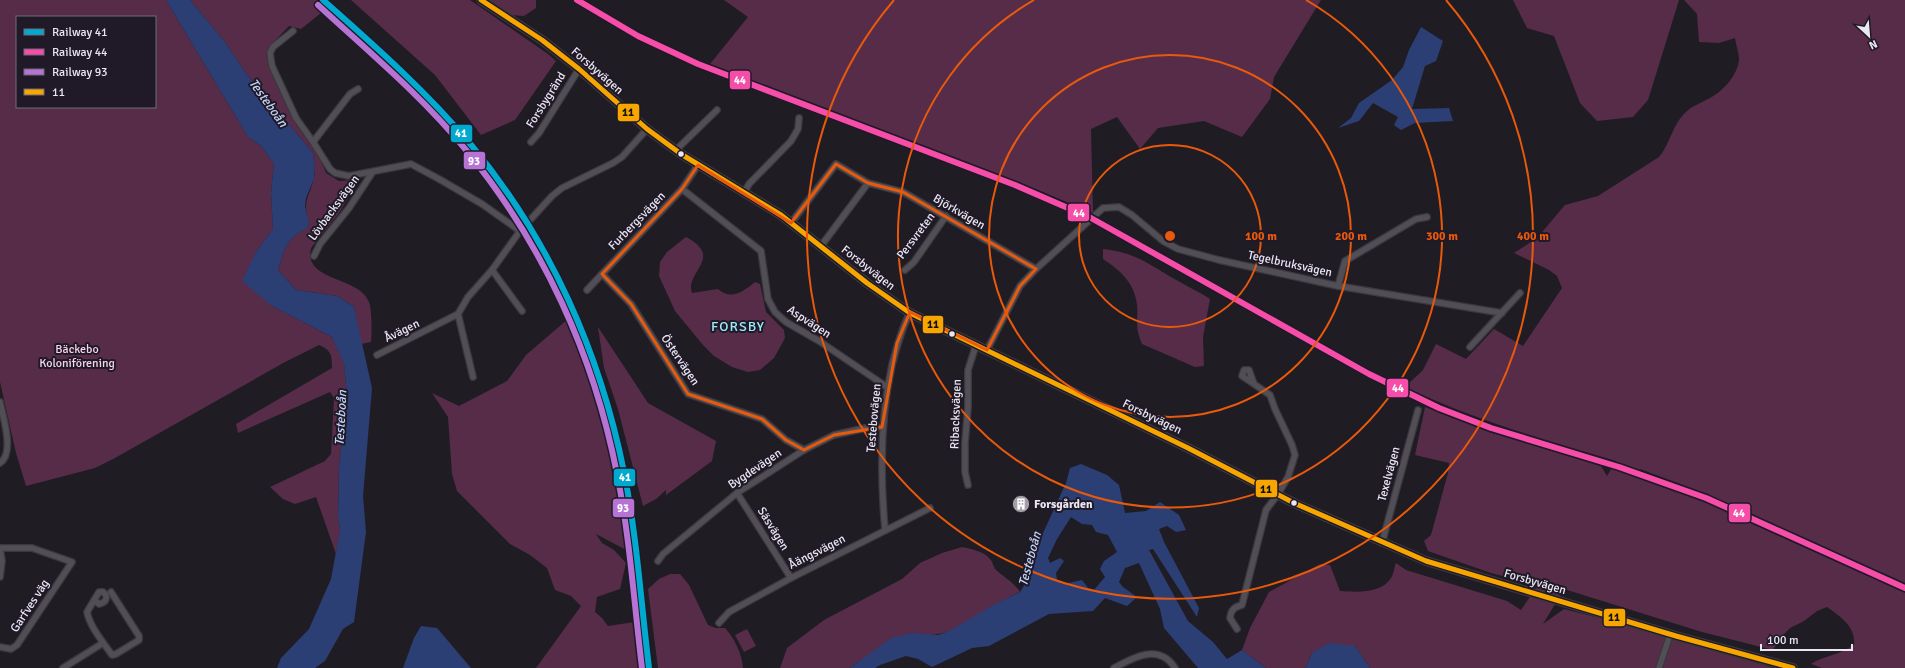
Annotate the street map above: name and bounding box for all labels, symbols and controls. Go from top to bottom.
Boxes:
legend [16,16,156,108]
north arrow [1849,16,1889,56]
text: Railway 41 [52,25,108,40]
text: N [1867,37,1879,52]
street label: Forsbyvägen [568,44,626,98]
text: Railway 44 [52,45,108,60]
text: Railway 93 [52,65,108,80]
street label: Forsbygränd [523,69,569,131]
line badge: 44 [729,70,751,90]
text: 44 [734,74,746,87]
water label: Testeboån [245,76,291,131]
text: 11 [52,85,65,100]
line badge: 11 [617,103,640,122]
text: 11 [622,106,634,119]
line badge: 41 [450,124,473,143]
text: 41 [455,127,467,140]
unlabelled marker [676,149,686,159]
line badge: 93 [463,151,486,170]
text: 93 [468,155,480,168]
street label: Lövbacksvägen [305,172,363,244]
street label: Furbergsvägen [605,189,669,253]
street label: Björkvägen [930,191,988,233]
line badge: 44 [1067,203,1090,222]
text: 44 [1073,207,1085,220]
street label: Persvreten [894,210,938,262]
centre of rings [1163,229,1177,243]
text: 100 m [1245,229,1277,244]
text: 200 m [1335,229,1367,244]
text: 300 m [1426,229,1458,244]
text: 400 m [1517,229,1549,244]
street label: Forsbyvägen [838,242,898,294]
street label: Tegelbruksvägen [1247,248,1333,280]
street label: Aspvägen [784,302,834,342]
line badge: 11 [922,315,944,334]
street label: Åvägen [382,316,422,346]
district label: FORSBY [711,318,765,335]
text: 11 [927,318,939,331]
unlabelled marker [947,329,957,339]
street label: Östervägen [657,332,703,388]
park label: Bäckebo Koloniförening [39,342,115,371]
line badge: 44 [1386,378,1409,398]
street label: Ribacksvägen [947,379,965,449]
text: 44 [1392,382,1404,395]
street label: Testebovägen [864,383,884,453]
water label: Testeboån [332,389,350,446]
street label: Forsbyvägen [1120,396,1184,438]
street label: Texelvägen [1375,445,1403,503]
street label: Bygdevägen [725,446,785,492]
line badge: 41 [613,468,636,487]
text: 41 [619,471,631,484]
line badge: 11 [1255,479,1278,498]
text: 11 [1260,483,1272,496]
building icon: Forsgården [1011,494,1031,514]
place label: Forsgården [1034,497,1093,512]
line badge: 93 [612,498,635,518]
unlabelled marker [1289,498,1299,508]
text: 93 [617,502,629,515]
line badge: 44 [1728,503,1751,523]
street label: Säsvägen [754,505,792,553]
text: 44 [1733,507,1745,520]
water label: Testeboån [1015,529,1045,588]
street label: Åängsvägen [786,531,848,573]
street label: Forsbyvägen [1502,566,1568,598]
street label: Garfves väg [7,577,53,635]
line badge: 11 [1603,608,1626,627]
text: 11 [1608,611,1620,624]
scale bar [1761,626,1852,652]
text: 100 m [1767,633,1799,648]

